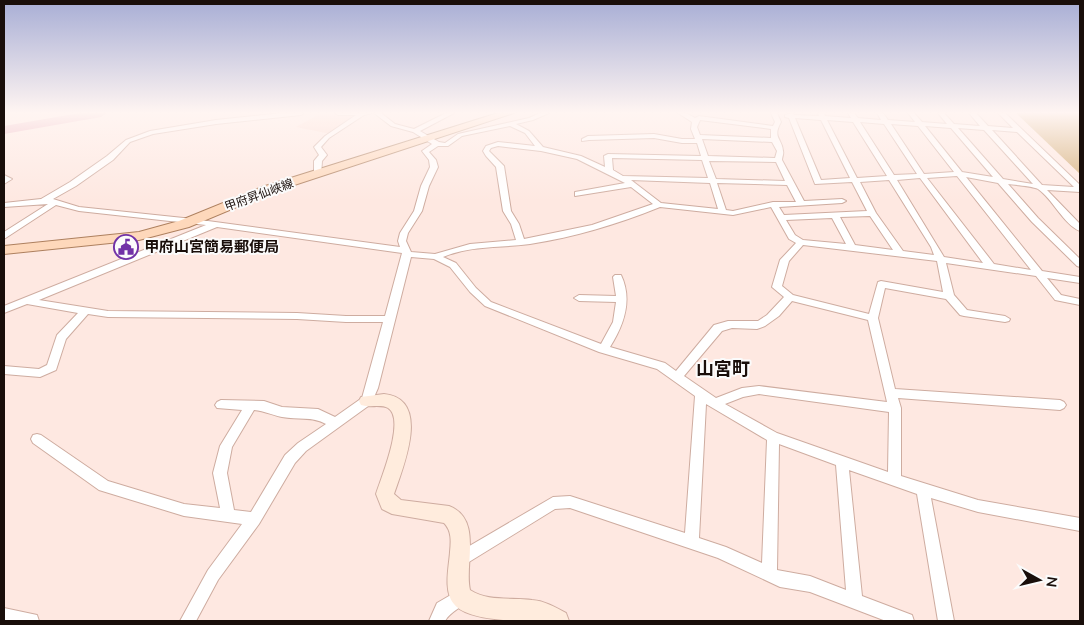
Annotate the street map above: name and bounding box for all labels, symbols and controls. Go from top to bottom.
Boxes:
street label: 甲府昇仙峡線 [222,175,295,214]
public building icon: 甲府山宮簡易郵便局 [113,234,139,260]
place label: 甲府山宮簡易郵便局 [144,237,279,256]
district label: 山宮町 [696,357,750,380]
north arrow [1014,555,1064,605]
text: N [1042,575,1062,588]

